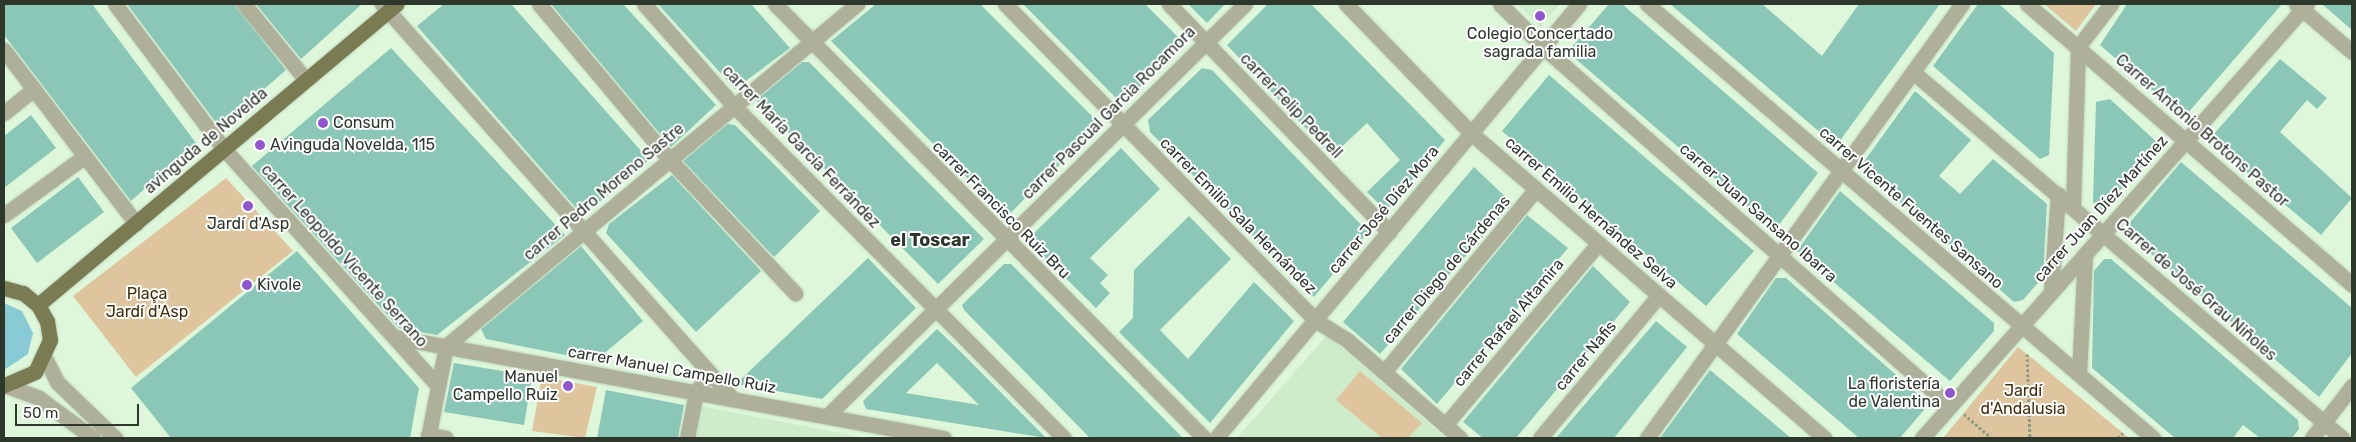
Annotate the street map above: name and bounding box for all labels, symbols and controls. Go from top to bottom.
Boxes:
marker: Colegio Concertado sagrada familia [1534,10,1546,22]
street label: carrer Pascual Garcia Rocamora [1018,22,1200,204]
place label: Colegio Concertado sagrada familia [1467,24,1613,62]
street label: carrer Felip Pedrell [1236,49,1346,163]
street label: Carrer Antonio Brotons Pastor [2111,50,2293,212]
street label: carrer María García Ferrández [718,61,884,233]
street label: avinguda de Novelda [141,84,271,198]
place label: Consum [333,113,395,133]
marker: Consum [317,117,329,129]
street label: carrer Pedro Moreno Sastre [520,119,688,265]
street label: carrer Vicente Fuentes Sansano [1815,123,2007,293]
street label: carrer Juan Díez Martínez [2030,132,2172,286]
street label: carrer Emilio Hernández Selva [1501,133,1681,293]
street label: carrer Emilio Sala Hernández [1156,134,1320,298]
place label: Avinguda Novelda, 115 [270,135,435,155]
street label: carrer Francisco Ruiz Bru [928,137,1074,283]
marker: Avinguda Novelda, 115 [254,139,266,151]
street label: carrer Juan Sansano Ibarra [1675,139,1841,287]
street label: carrer José Díez Mora [1325,142,1443,278]
street label: carrer Leopoldo Vicente Serrano [256,160,432,352]
street label: carrer Diego de Cárdenas [1379,192,1515,348]
marker: Jardí d'Asp [242,200,254,212]
place label: Jardí d'Asp [207,214,289,234]
street label: Carrer de José Grau Niñoles [2111,215,2281,365]
district label: el Toscar [890,229,970,251]
street label: carrer Rafael Altamira [1450,255,1568,391]
place label: Kivole [257,275,301,295]
marker: Kivole [241,279,253,291]
park label: Plaça Jardí d'Asp [106,284,188,322]
street label: carrer Nafis [1551,317,1621,395]
street label: carrer Manuel Campello Ruiz [566,342,778,398]
place label: Manuel Campello Ruiz [453,367,558,405]
place label: La floristería de Valentina [1847,374,1940,412]
marker: Manuel Campello Ruiz [562,380,574,392]
park label: Jardí d'Andalusia [1980,381,2066,419]
marker: La floristería de Valentina [1944,387,1956,399]
scale bar [18,394,141,426]
text: 50 m [23,404,58,422]

